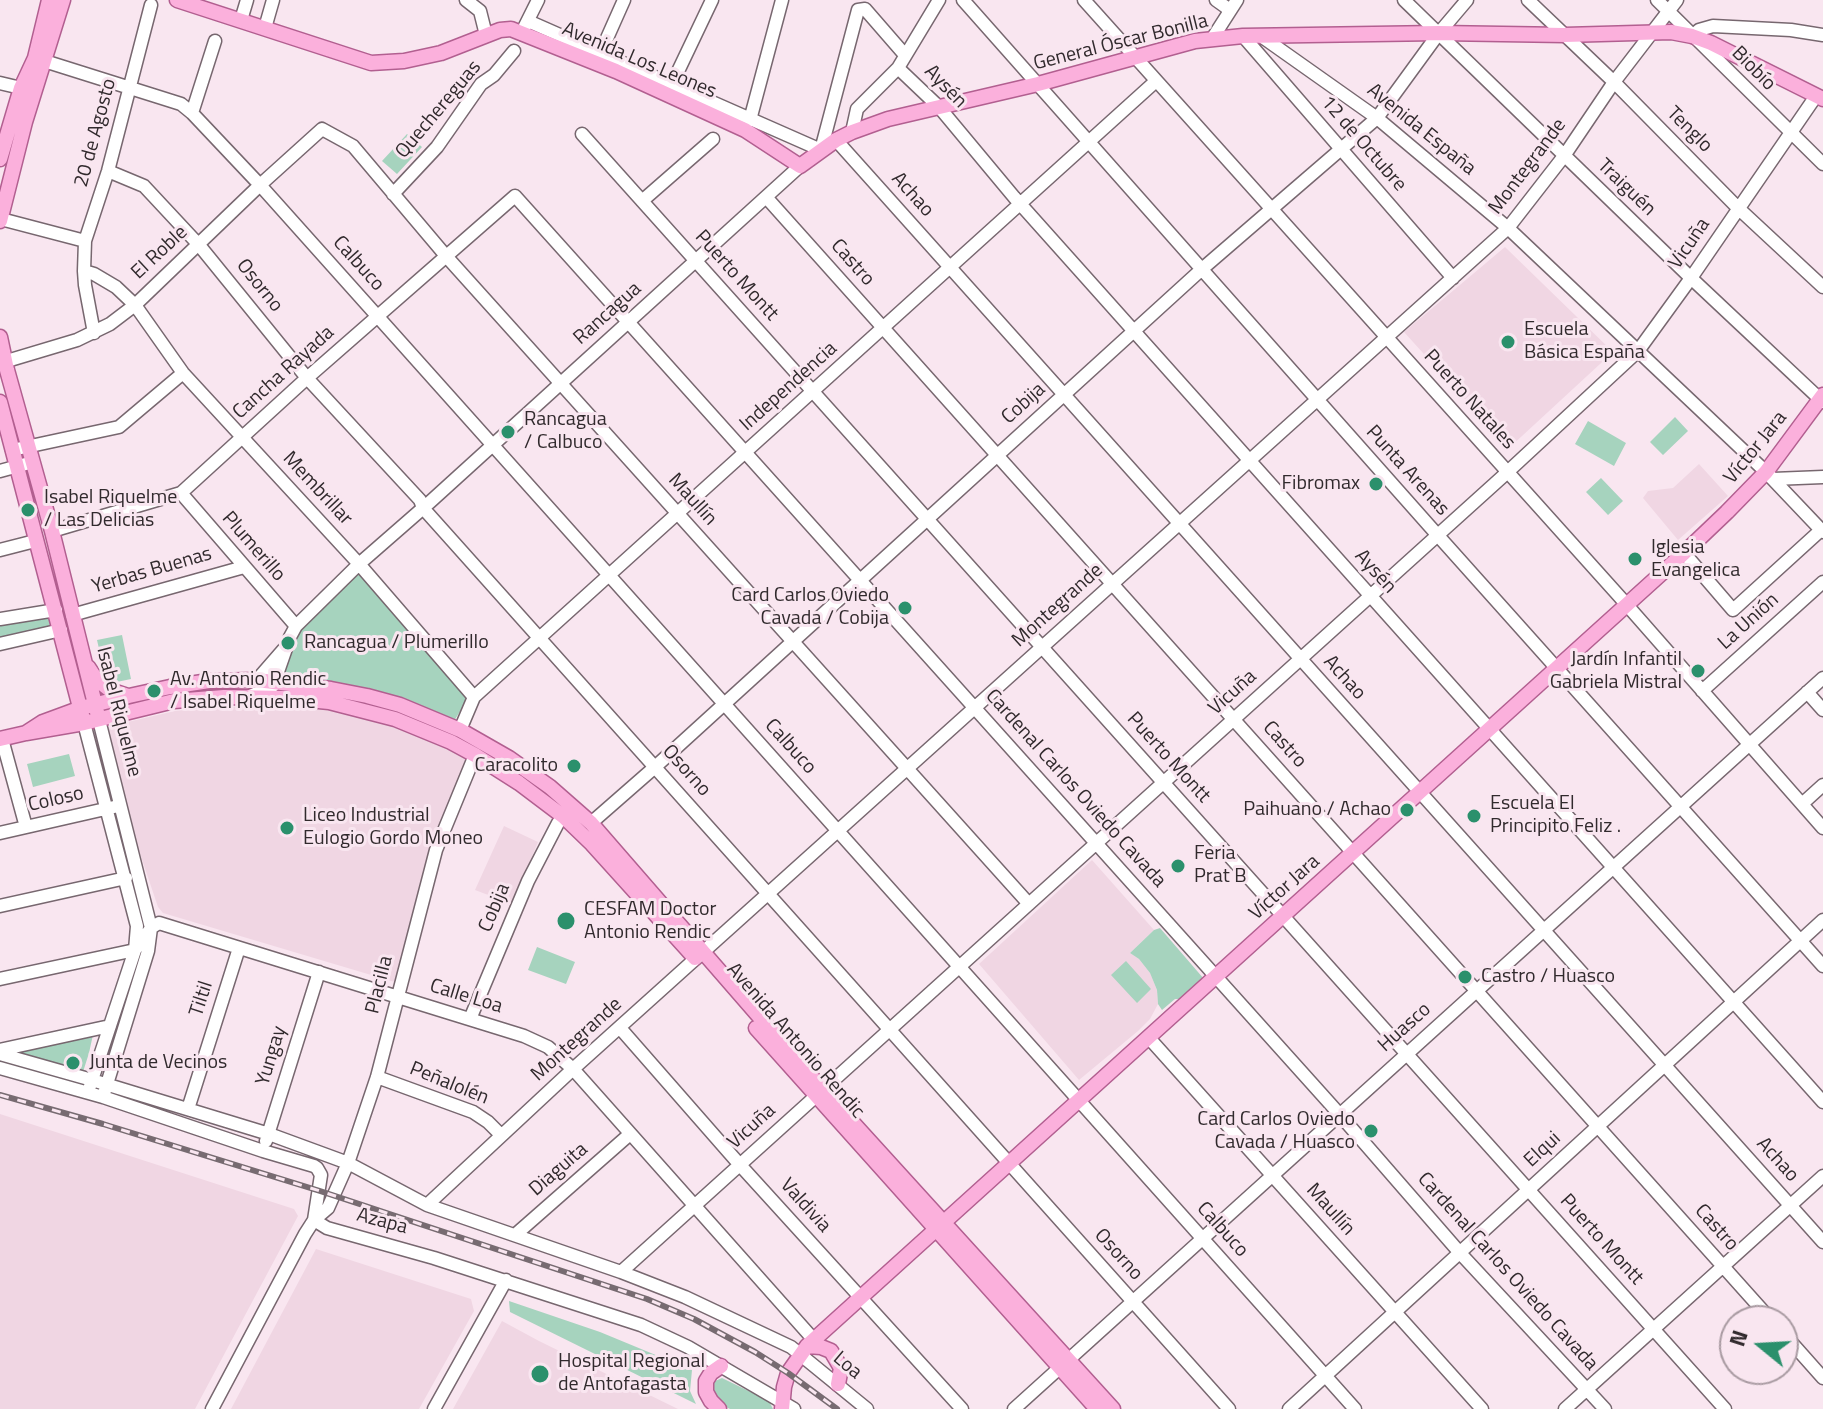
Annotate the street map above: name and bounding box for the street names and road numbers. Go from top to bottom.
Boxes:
street label: General Óscar Bonilla [1031,10,1211,76]
street label: Avenida Los Leones [558,18,720,104]
street label: Biobío [1726,42,1780,96]
street label: Quechereguas [391,56,487,164]
street label: Aysén [919,60,971,114]
street label: 20 de Agosto [70,76,122,190]
street label: Avenida España [1362,79,1480,181]
street label: 12 de Octubre [1315,91,1411,197]
street label: Tenglo [1661,102,1717,158]
street label: Montegrande [1484,114,1572,220]
street label: Traiguén [1592,154,1660,222]
street label: Achao [886,168,938,222]
street label: Vicuña [1664,214,1716,274]
street label: El Roble [127,221,193,285]
street label: Puerto Montt [689,226,783,326]
street label: Calbuco [327,232,389,296]
street label: Castro [825,235,879,291]
street label: Osorno [230,255,288,317]
street label: Rancagua [569,277,647,351]
street label: Cancha Rayada [228,321,340,425]
street label: Independencia [736,337,842,437]
street label: Puerto Natales [1418,345,1520,455]
street label: Cobija [997,378,1051,430]
street label: Víctor Jara [1719,407,1793,489]
street label: Punta Arenas [1360,421,1454,521]
street label: Membrillar [277,447,357,531]
street label: Maullín [662,469,722,531]
street label: Plumerillo [216,507,290,587]
street label: Yerbas Buenas [89,542,215,600]
street label: Aysén [1349,545,1401,599]
street label: Montegrande [1008,559,1108,653]
street label: La Unión [1714,589,1784,655]
street label: Isabel Riquelme [90,644,146,780]
street label: Achao [1318,651,1370,705]
street label: Vicuña [1204,665,1262,721]
street label: Cardenal Carlos Oviedo Cavada [980,685,1170,893]
street label: Puerto Montt [1121,708,1215,808]
street label: Calbuco [759,715,821,779]
street label: Castro [1257,717,1311,773]
street label: Osorno [657,740,715,802]
street label: Coloso [26,782,86,818]
street label: Víctor Jara [1245,850,1325,926]
street label: Cobija [474,880,516,936]
street label: Placilla [361,954,399,1016]
street label: Avenida Antonio Rendic [721,958,869,1124]
street label: Calle Loa [427,975,505,1019]
street label: Tiltil [185,978,219,1020]
street label: Montegrande [527,993,627,1087]
street label: Huasco [1374,998,1436,1058]
street label: Yungay [252,1023,292,1089]
street label: Peñalolén [406,1057,492,1111]
street label: Vicuña [723,1099,781,1155]
street label: Elqui [1520,1127,1566,1173]
street label: Achao [1751,1133,1803,1187]
street label: Diaguita [525,1138,593,1202]
street label: Cardenal Carlos Oviedo Cavada [1412,1168,1602,1376]
street label: Valdivia [774,1174,836,1238]
street label: Maullín [1300,1179,1360,1241]
street label: Puerto Montt [1554,1190,1648,1290]
street label: Calbuco [1191,1198,1253,1262]
street label: Castro [1689,1200,1743,1256]
street label: Azapa [354,1204,410,1240]
street label: Osorno [1089,1224,1147,1286]
street label: Loa [828,1347,866,1385]

